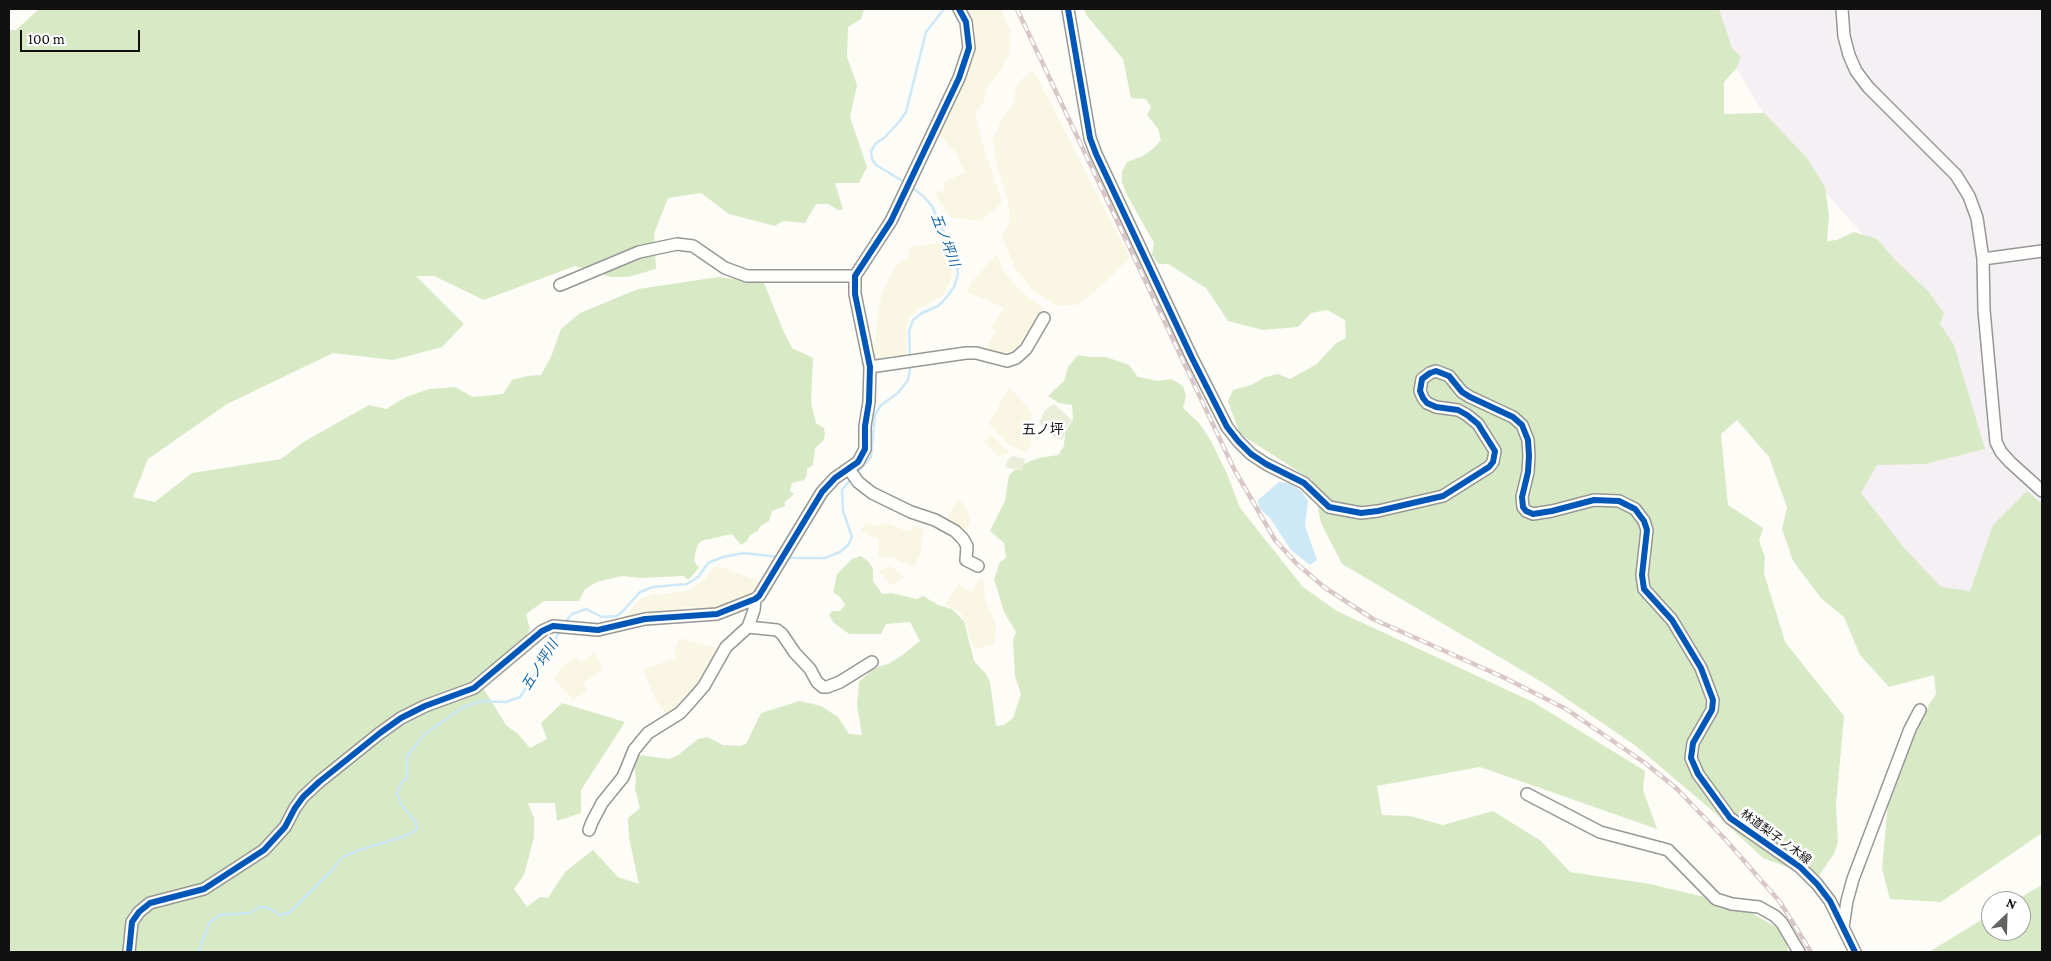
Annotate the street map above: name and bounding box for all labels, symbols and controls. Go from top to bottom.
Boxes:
scale bar [22,20,142,52]
text: 100 m [28,31,65,47]
water label: 五ノ坪川 [927,211,963,269]
district label: 五ノ坪 [1022,422,1064,438]
water label: 五ノ坪川 [518,637,562,693]
street label: 林道梨子ノ木線 [1738,806,1814,868]
north arrow [1981,891,2031,941]
text: N [2004,894,2019,912]

